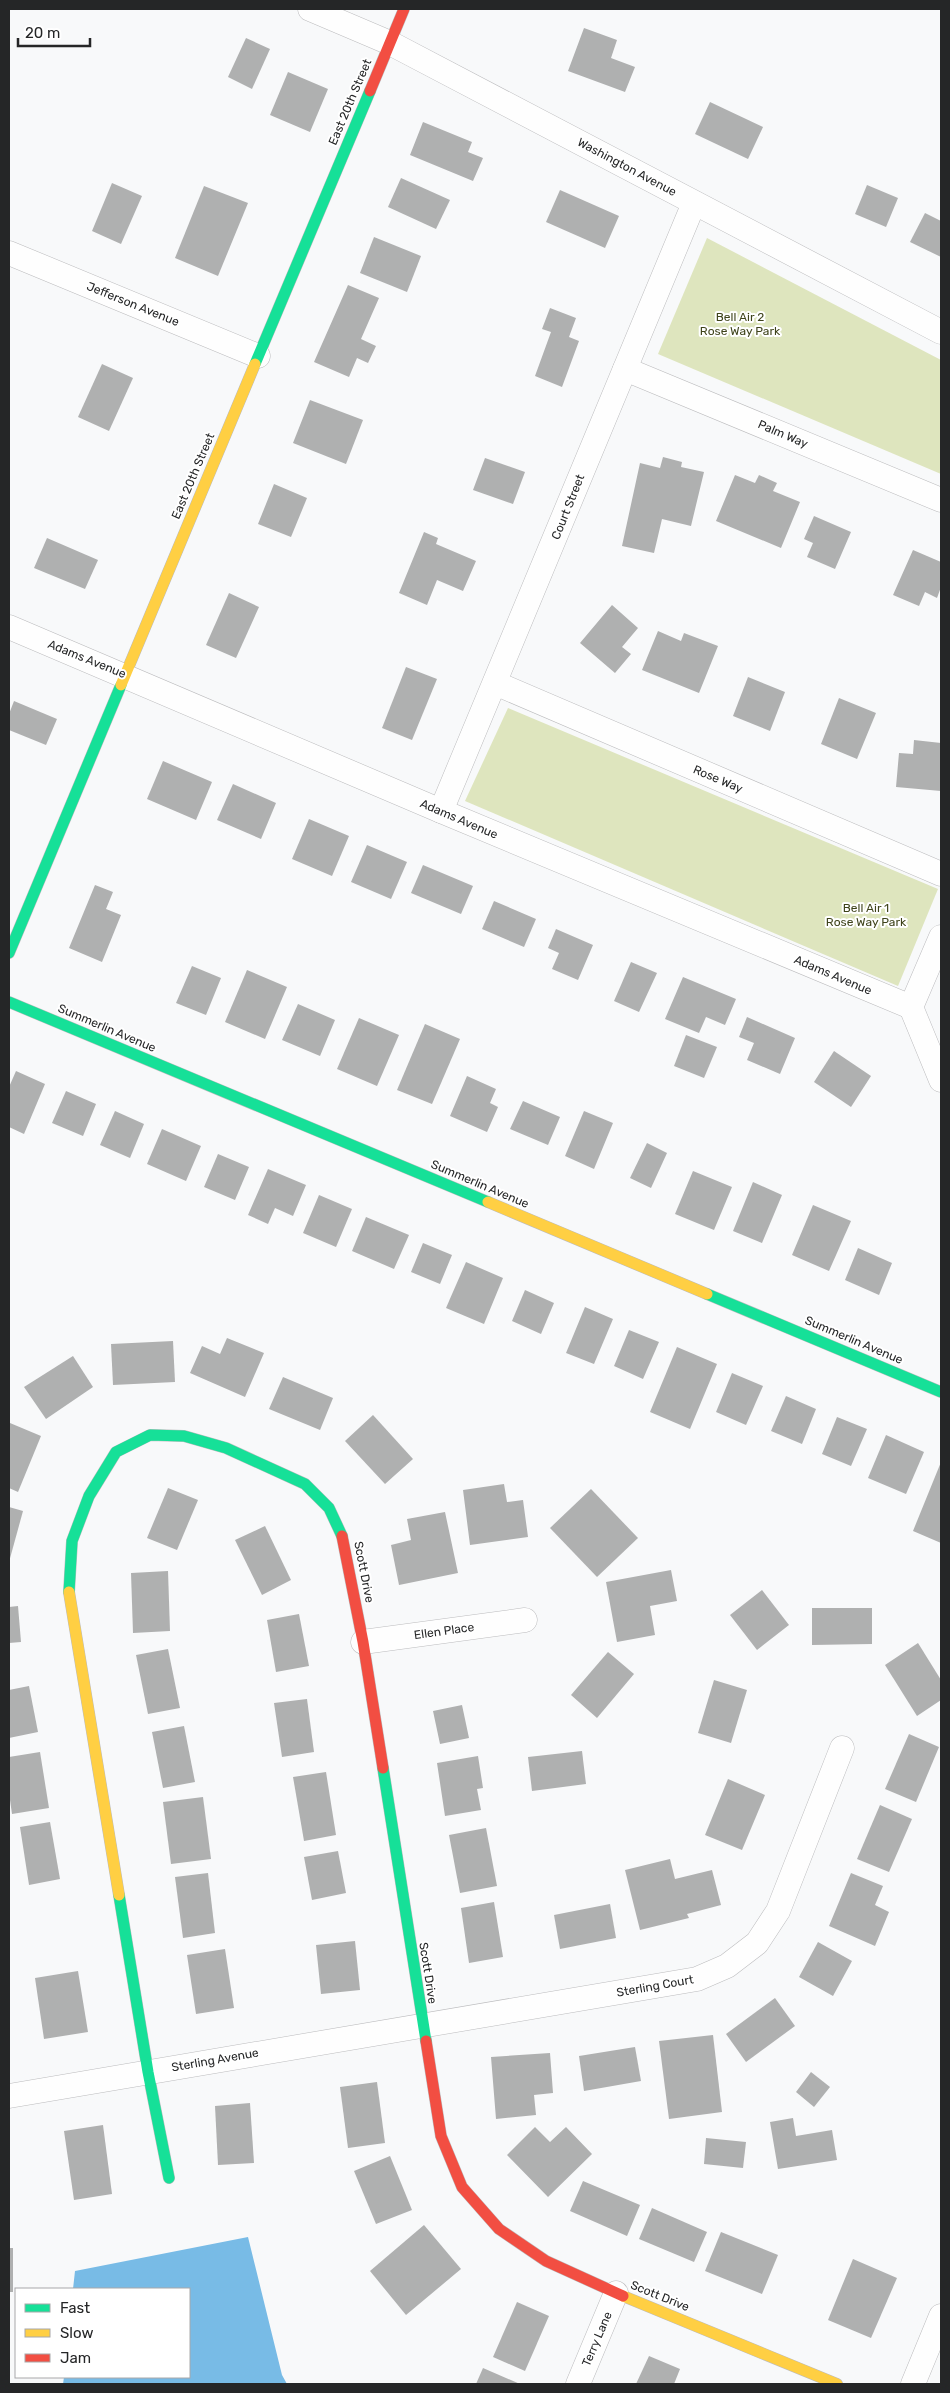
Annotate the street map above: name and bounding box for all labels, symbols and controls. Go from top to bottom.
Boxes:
scale bar [18,15,90,47]
text: 20 m [25,24,60,42]
street label: East 20th Street [326,57,375,147]
street label: Washington Avenue [575,135,679,199]
street label: Jefferson Avenue [85,279,182,329]
park label: Bell Air 2 Rose Way Park [700,310,781,338]
street label: Palm Way [756,417,810,451]
street label: East 20th Street [169,431,218,521]
street label: Court Street [549,472,588,542]
street label: Adams Avenue [46,637,128,681]
street label: Rose Way [691,762,745,796]
street label: Adams Avenue [418,796,500,842]
park label: Bell Air 1 Rose Way Park [826,901,907,929]
street label: Adams Avenue [792,952,874,998]
street label: Summerlin Avenue [56,1001,158,1055]
street label: Summerlin Avenue [429,1157,531,1211]
street label: Summerlin Avenue [803,1313,905,1367]
street label: Scott Drive [351,1540,377,1604]
street label: Ellen Place [413,1620,475,1642]
street label: Scott Drive [416,1941,440,2005]
street label: Sterling Court [615,1972,695,2000]
street label: Sterling Avenue [170,2045,260,2075]
street label: Scott Drive [629,2278,692,2314]
legend [15,2288,190,2378]
text: Fast [60,2299,90,2317]
street label: Terry Lane [579,2309,615,2369]
text: Slow [60,2324,93,2342]
text: Jam [60,2349,91,2367]

